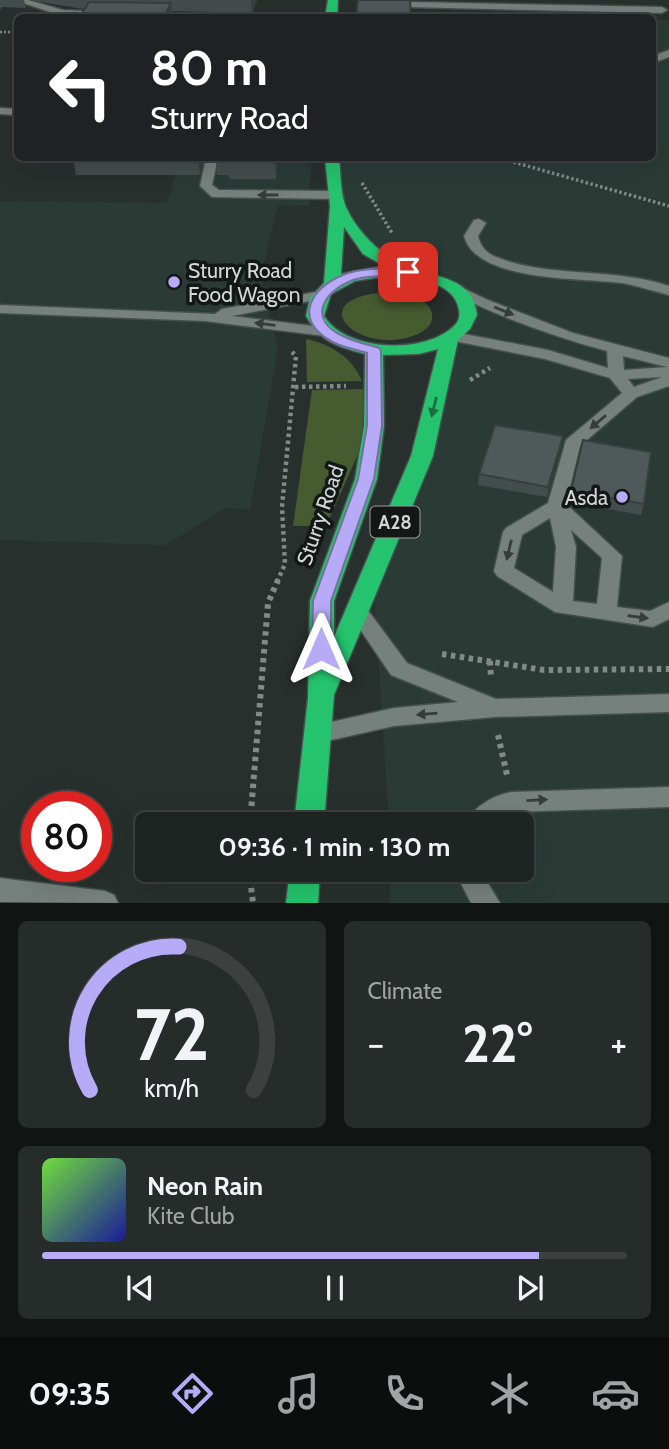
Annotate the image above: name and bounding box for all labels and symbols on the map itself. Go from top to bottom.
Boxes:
one-way arrow [257,189,279,201]
pin [378,242,438,302]
place label: Sturry Road Food Wagon [188,258,300,307]
marker: Sturry Road Food Wagon [166,274,182,290]
one-way arrow [494,306,515,317]
one-way arrow [254,318,276,329]
one-way arrow [428,396,439,418]
one-way arrow [589,414,607,430]
street label: Sturry Road [291,462,349,568]
place label: Asda [565,485,608,510]
marker: Asda [614,489,630,505]
road number: A28 [370,506,420,538]
one-way arrow [503,539,514,561]
position arrow [284,612,358,686]
one-way arrow [627,612,649,623]
one-way arrow [416,709,438,720]
speed limit sign: 80 [21,791,112,882]
one-way arrow [526,794,548,805]

